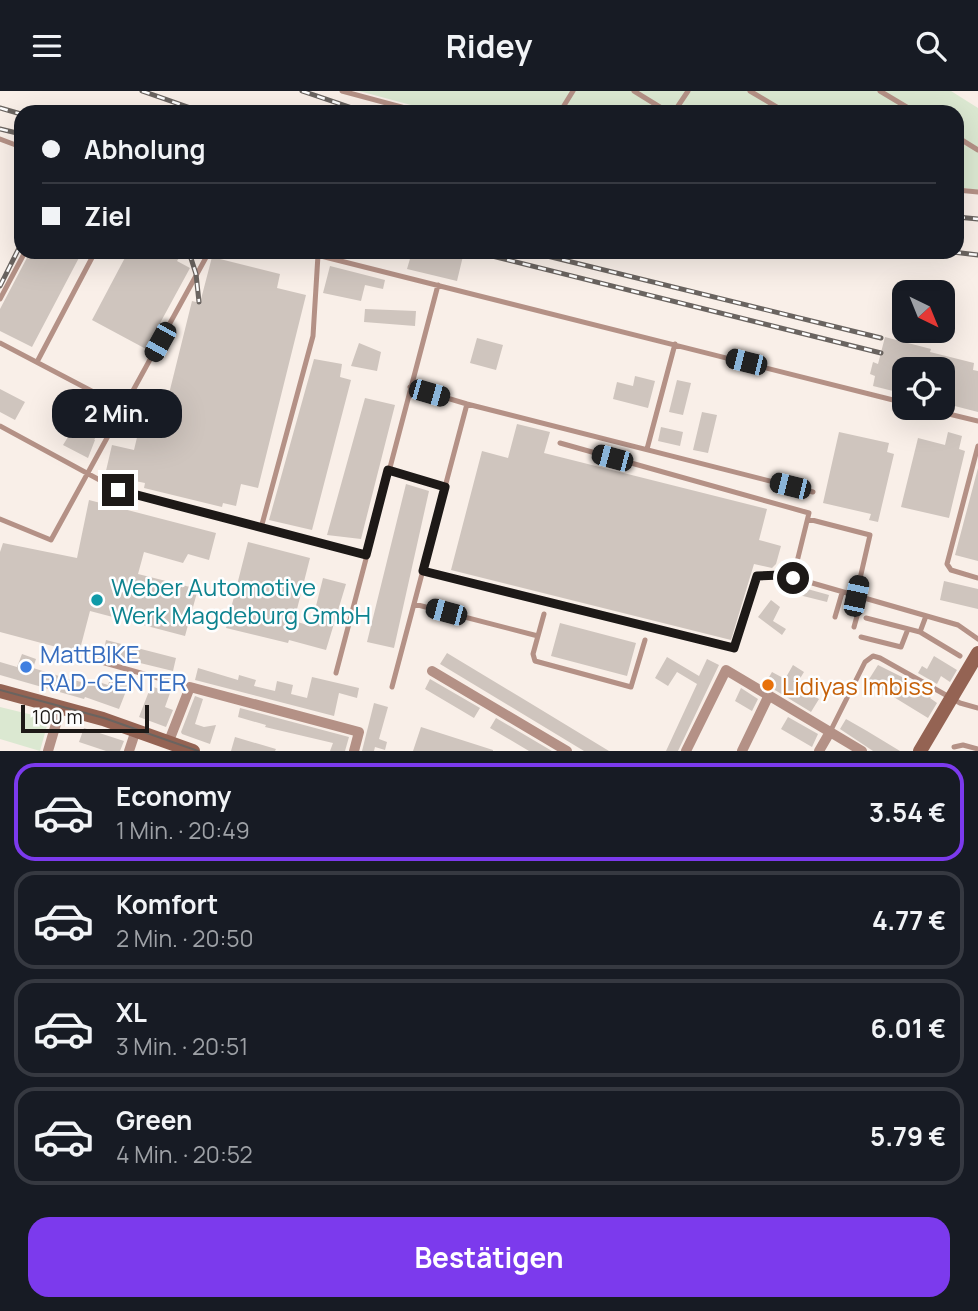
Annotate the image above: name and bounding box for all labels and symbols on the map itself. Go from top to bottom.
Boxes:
north arrow [892,280,956,343]
car [141,319,180,365]
car [724,347,769,377]
car [406,377,453,409]
callout: 2 Min. [53,389,183,437]
car [589,442,636,474]
car [768,471,813,501]
route end [102,474,134,506]
route start [777,562,809,594]
place label: Weber Automotive Werk Magdeburg GmbH [111,570,371,631]
car [842,573,871,619]
marker: Weber Automotive Werk Magdeburg GmbH [89,592,105,608]
car [423,596,470,628]
place label: MattBIKE RAD-CENTER [40,637,187,698]
marker: MattBIKE RAD-CENTER [18,659,34,675]
place label: Lidiyas Imbiss [782,669,934,702]
marker: Lidiyas Imbiss [760,677,776,693]
scale bar [21,702,149,734]

